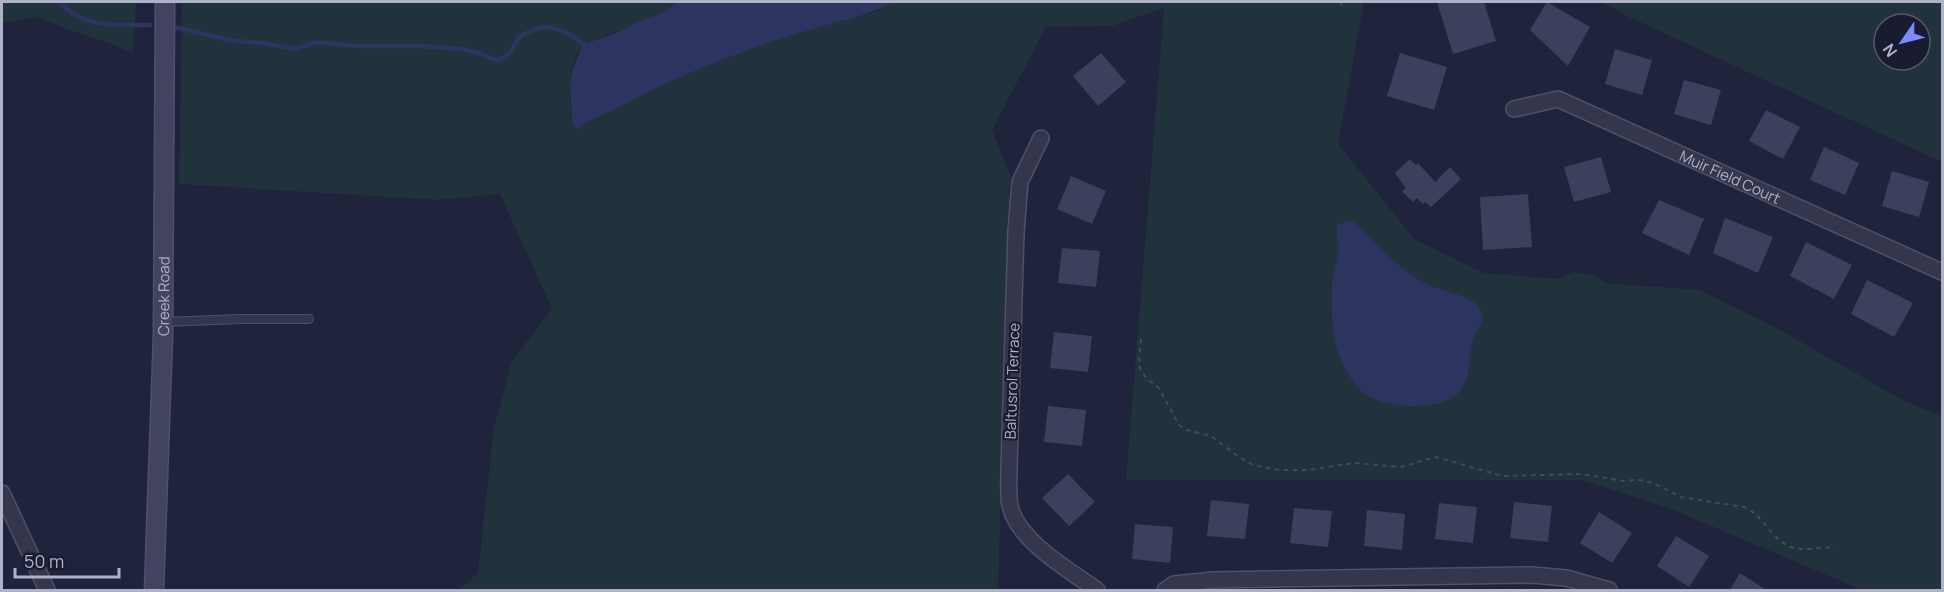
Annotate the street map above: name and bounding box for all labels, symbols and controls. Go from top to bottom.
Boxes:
north arrow [1872,12,1932,72]
text: N [1877,40,1902,62]
street label: Muir Field Court [1676,145,1784,208]
street label: Creek Road [152,256,174,336]
street label: Baltusrol Terrace [999,322,1025,440]
scale bar [15,541,118,579]
text: 50 m [24,549,64,573]

